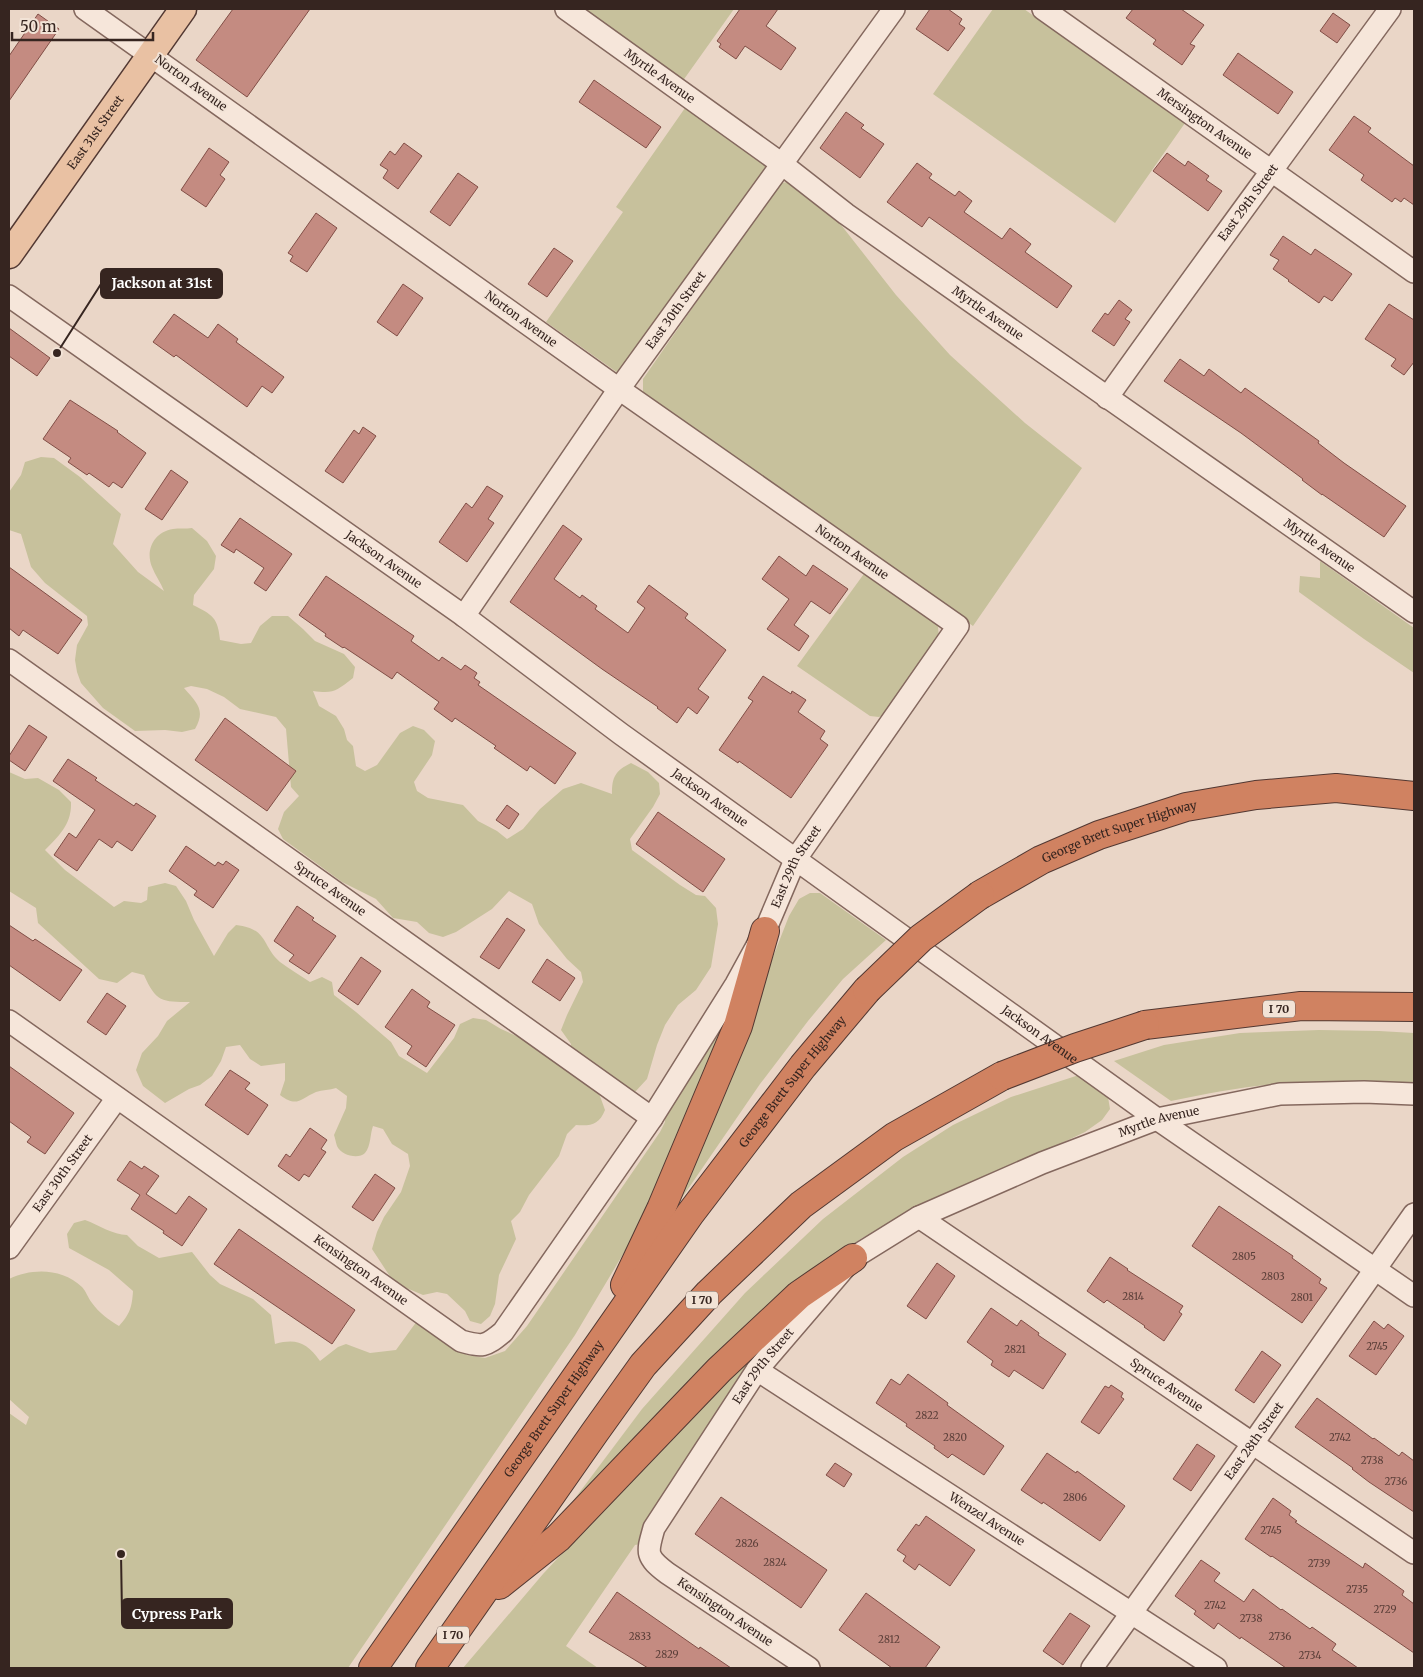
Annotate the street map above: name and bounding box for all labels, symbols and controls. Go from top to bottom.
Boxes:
scale bar [12,10,154,42]
text: 50 m [20,17,57,36]
street label: Myrtle Avenue [621,45,698,106]
street label: Norton Avenue [152,51,230,114]
street label: Mersington Avenue [1155,84,1255,162]
street label: East 31st Street [64,92,127,172]
street label: East 29th Street [1215,161,1281,244]
street label: East 30th Street [642,268,709,352]
callout: Jackson at 31st [101,269,222,298]
text: Jackson at 31st [111,274,213,292]
street label: Myrtle Avenue [949,283,1026,343]
street label: Norton Avenue [482,287,560,350]
street label: Myrtle Avenue [1281,515,1358,575]
street label: Norton Avenue [813,521,892,582]
street label: Jackson Avenue [342,526,425,591]
street label: Jackson Avenue [668,764,751,830]
street label: George Brett Super Highway [1039,797,1198,866]
street label: East 29th Street [768,822,824,910]
street label: Spruce Avenue [291,858,369,919]
street label: Jackson Avenue [998,1001,1081,1067]
road number: I 70 [1263,1001,1295,1018]
street label: George Brett Super Highway [735,1013,849,1150]
street label: Myrtle Avenue [1116,1103,1201,1140]
street label: East 30th Street [29,1131,96,1215]
street label: Kensington Avenue [311,1231,411,1308]
house number: 2805 [1232,1250,1256,1263]
house number: 2803 [1261,1270,1285,1283]
house number: 2814 [1122,1290,1144,1303]
house number: 2801 [1291,1291,1314,1304]
road number: I 70 [686,1292,718,1308]
street label: East 29th Street [729,1324,797,1407]
street label: George Brett Super Highway [500,1337,607,1480]
house number: 2745 [1366,1340,1388,1353]
house number: 2821 [1004,1343,1026,1356]
street label: Spruce Avenue [1128,1355,1206,1414]
street label: East 28th Street [1221,1399,1287,1483]
house number: 2822 [915,1409,939,1422]
house number: 2820 [943,1431,967,1444]
house number: 2742 [1329,1431,1351,1444]
house number: 2738 [1361,1454,1383,1467]
house number: 2736 [1385,1475,1407,1488]
street label: Wenzel Avenue [946,1488,1028,1549]
house number: 2806 [1063,1491,1087,1504]
house number: 2745 [1260,1524,1282,1537]
house number: 2826 [735,1537,759,1550]
house number: 2824 [763,1556,787,1569]
house number: 2739 [1308,1557,1330,1570]
street label: Kensington Avenue [675,1574,776,1649]
house number: 2735 [1346,1583,1368,1596]
callout: Cypress Park [122,1599,232,1628]
house number: 2742 [1204,1599,1226,1612]
house number: 2729 [1374,1603,1396,1616]
text: Cypress Park [132,1605,223,1623]
house number: 2738 [1240,1612,1262,1625]
road number: I 70 [437,1626,469,1644]
house number: 2833 [629,1630,651,1643]
house number: 2736 [1269,1630,1291,1643]
house number: 2812 [878,1633,900,1646]
house number: 2829 [655,1648,679,1661]
house number: 2734 [1299,1649,1321,1662]

